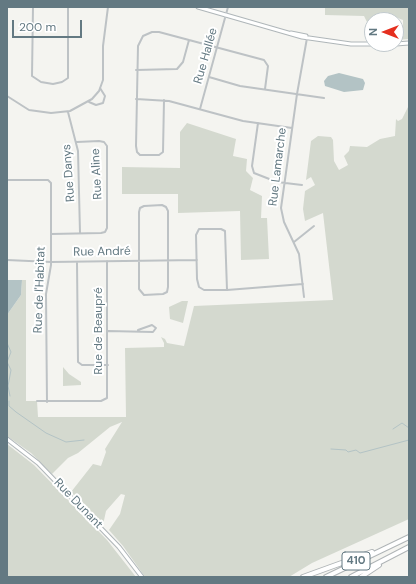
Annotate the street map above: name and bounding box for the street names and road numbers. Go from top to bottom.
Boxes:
street label: Rue Hallée [191,26,221,86]
street label: Rue Lamarche [266,127,290,207]
street label: Rue Danys [60,144,78,202]
street label: Rue Aline [88,148,106,200]
street label: Rue André [73,244,131,260]
street label: Rue de l'Habitat [31,246,49,334]
street label: Rue de Beaupré [92,287,106,375]
street label: Rue Dunant [51,476,105,532]
road number: 410 [342,552,370,570]

